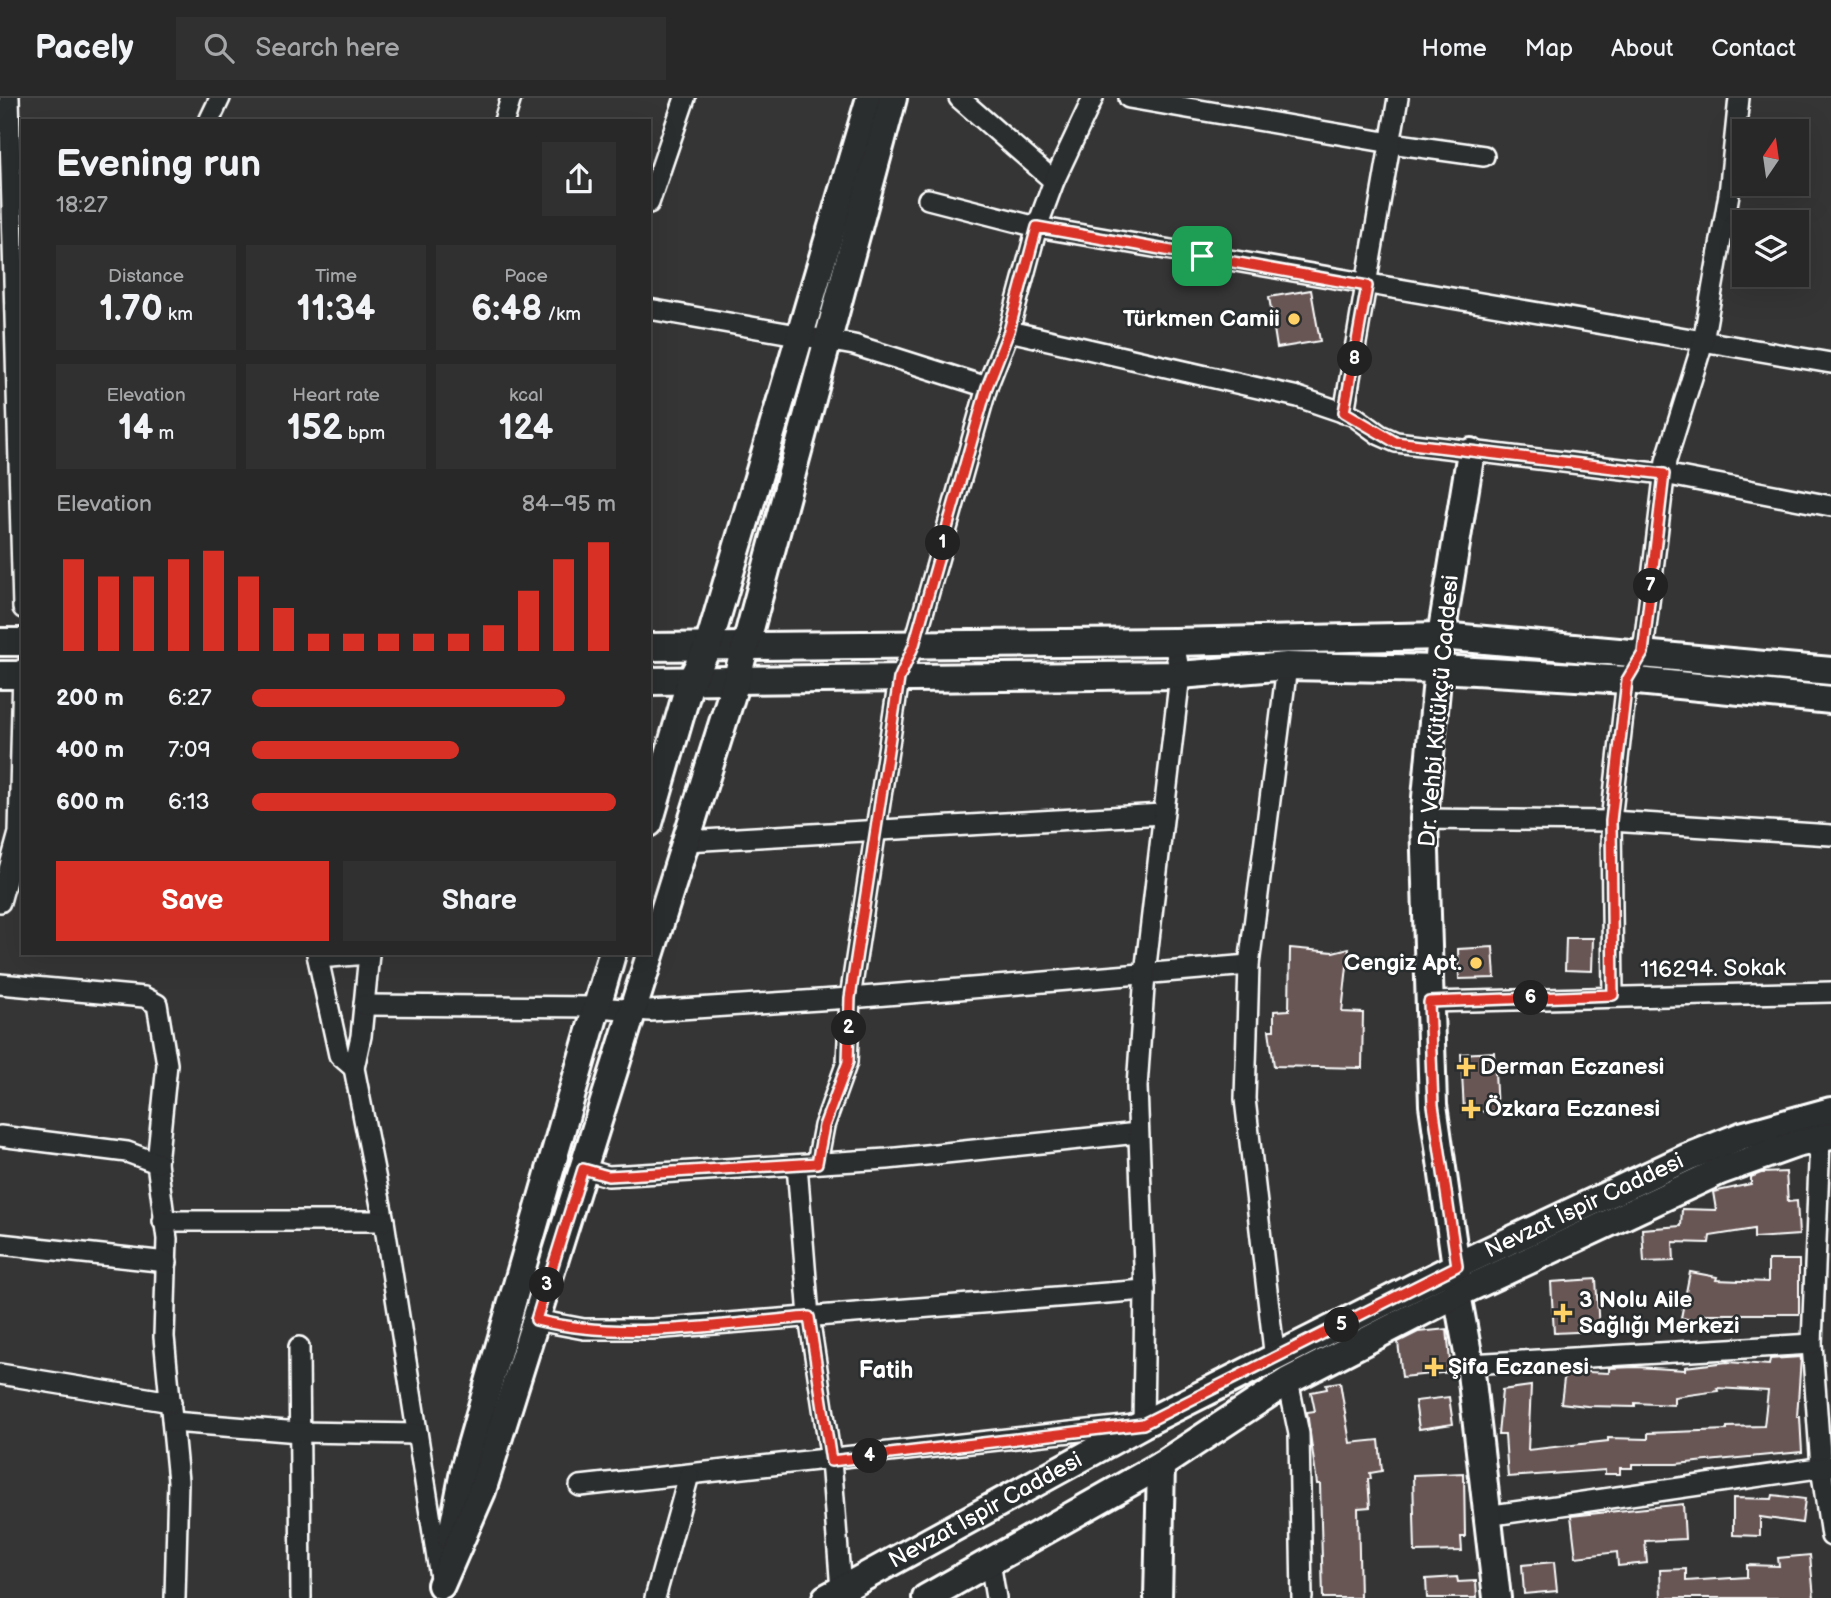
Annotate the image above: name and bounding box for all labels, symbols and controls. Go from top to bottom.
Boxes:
search box [176,17,666,80]
text: Pacely [35,28,134,68]
icon: search [200,29,238,67]
text: Search here [256,33,400,64]
text: Home [1422,34,1487,63]
text: Map [1525,34,1573,63]
text: About [1611,34,1673,63]
text: Contact [1711,34,1796,63]
north arrow [1732,119,1810,196]
map controls [1732,119,1809,287]
text: Evening run [56,142,261,187]
button: share [542,142,616,216]
text: 18:27 [56,191,108,219]
button: layers [1732,210,1809,287]
pin [1172,226,1232,286]
icon: arrive [1183,237,1221,275]
text: Distance [108,265,184,288]
text: Time [315,265,357,288]
text: Pace [504,265,548,288]
text: 1.70 [99,288,163,331]
text: 11:34 [297,288,375,331]
text: 6:48 [471,288,542,331]
text: km [163,303,193,326]
text: /km [542,303,581,326]
place label: Türkmen Camii [1123,305,1280,333]
marker: Türkmen Camii [1286,311,1302,327]
pin: 8 [1338,342,1372,376]
text: 8 [1349,347,1360,370]
text: Elevation [106,384,186,407]
text: Heart rate [292,384,380,407]
text: kcal [509,384,543,407]
text: 14 [118,407,153,450]
text: 152 [287,407,343,450]
text: 124 [499,407,553,450]
text: m [153,422,174,445]
text: bpm [343,422,385,445]
text: Elevation [56,490,152,518]
text: 84–95 m [522,490,616,518]
pin: 1 [926,526,960,560]
text: 1 [939,531,947,554]
pin: 7 [1634,568,1668,603]
street label: Dr. Vehbi Kütükçü Caddesi [1413,574,1465,848]
text: 7 [1645,574,1656,597]
text: 200 m [56,684,124,712]
text: 6:27 [168,684,212,712]
text: 400 m [56,736,124,764]
text: 7:09 [168,736,211,764]
text: 600 m [56,788,124,816]
text: 6:13 [168,788,210,816]
button: Save [56,861,329,941]
button: Share [343,861,616,941]
place label: Cengiz Apt. [1344,949,1462,977]
street label: 116294. Sokak [1640,954,1787,984]
marker: Cengiz Apt. [1468,955,1484,971]
pin: 6 [1514,981,1548,1016]
text: 6 [1525,986,1536,1009]
pin: 2 [832,1010,866,1046]
text: 2 [843,1016,854,1039]
place label: Derman Eczanesi [1480,1053,1664,1081]
marker: Derman Eczanesi [1458,1059,1474,1075]
place label: Özkara Eczanesi [1485,1094,1660,1123]
marker: Özkara Eczanesi [1463,1101,1479,1117]
street label: Nevzat İspir Caddesi [1480,1147,1688,1264]
pin: 3 [530,1268,564,1302]
text: 3 [541,1273,552,1296]
place label: 3 Nolu Aile Sağlığı Merkezi [1579,1286,1740,1340]
marker: 3 Nolu Aile Sağlığı Merkezi [1553,1303,1573,1323]
pin: 5 [1324,1308,1360,1342]
text: 5 [1336,1313,1347,1336]
place label: Şifa Eczanesi [1448,1353,1589,1381]
district label: Fatih [859,1356,913,1385]
marker: Şifa Eczanesi [1426,1359,1442,1375]
pin: 4 [852,1438,888,1474]
text: 4 [864,1444,875,1467]
street label: Nevzat İspir Caddesi [884,1446,1087,1575]

